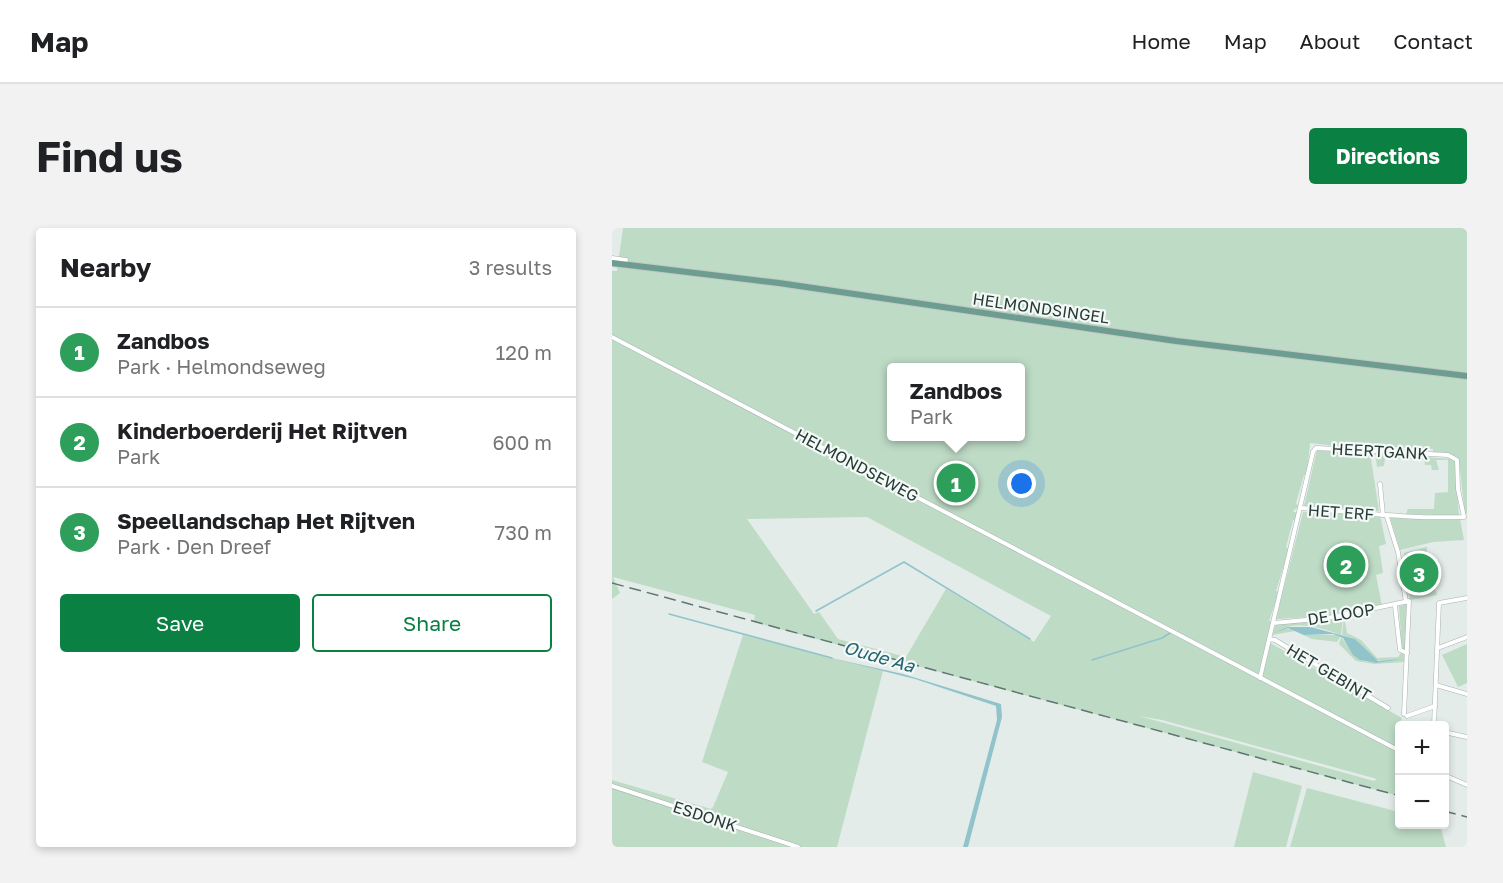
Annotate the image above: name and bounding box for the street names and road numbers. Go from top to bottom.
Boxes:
street label: HELMONDSINGEL [971,289,1111,327]
street label: HELMONDSEWEG [792,424,922,506]
street label: HEERTGANK [1331,438,1429,464]
street label: HET ERF [1307,500,1375,524]
street label: DE LOOP [1306,599,1376,629]
street label: HET GEBINT [1283,639,1375,705]
street label: ESDONK [670,796,740,836]

